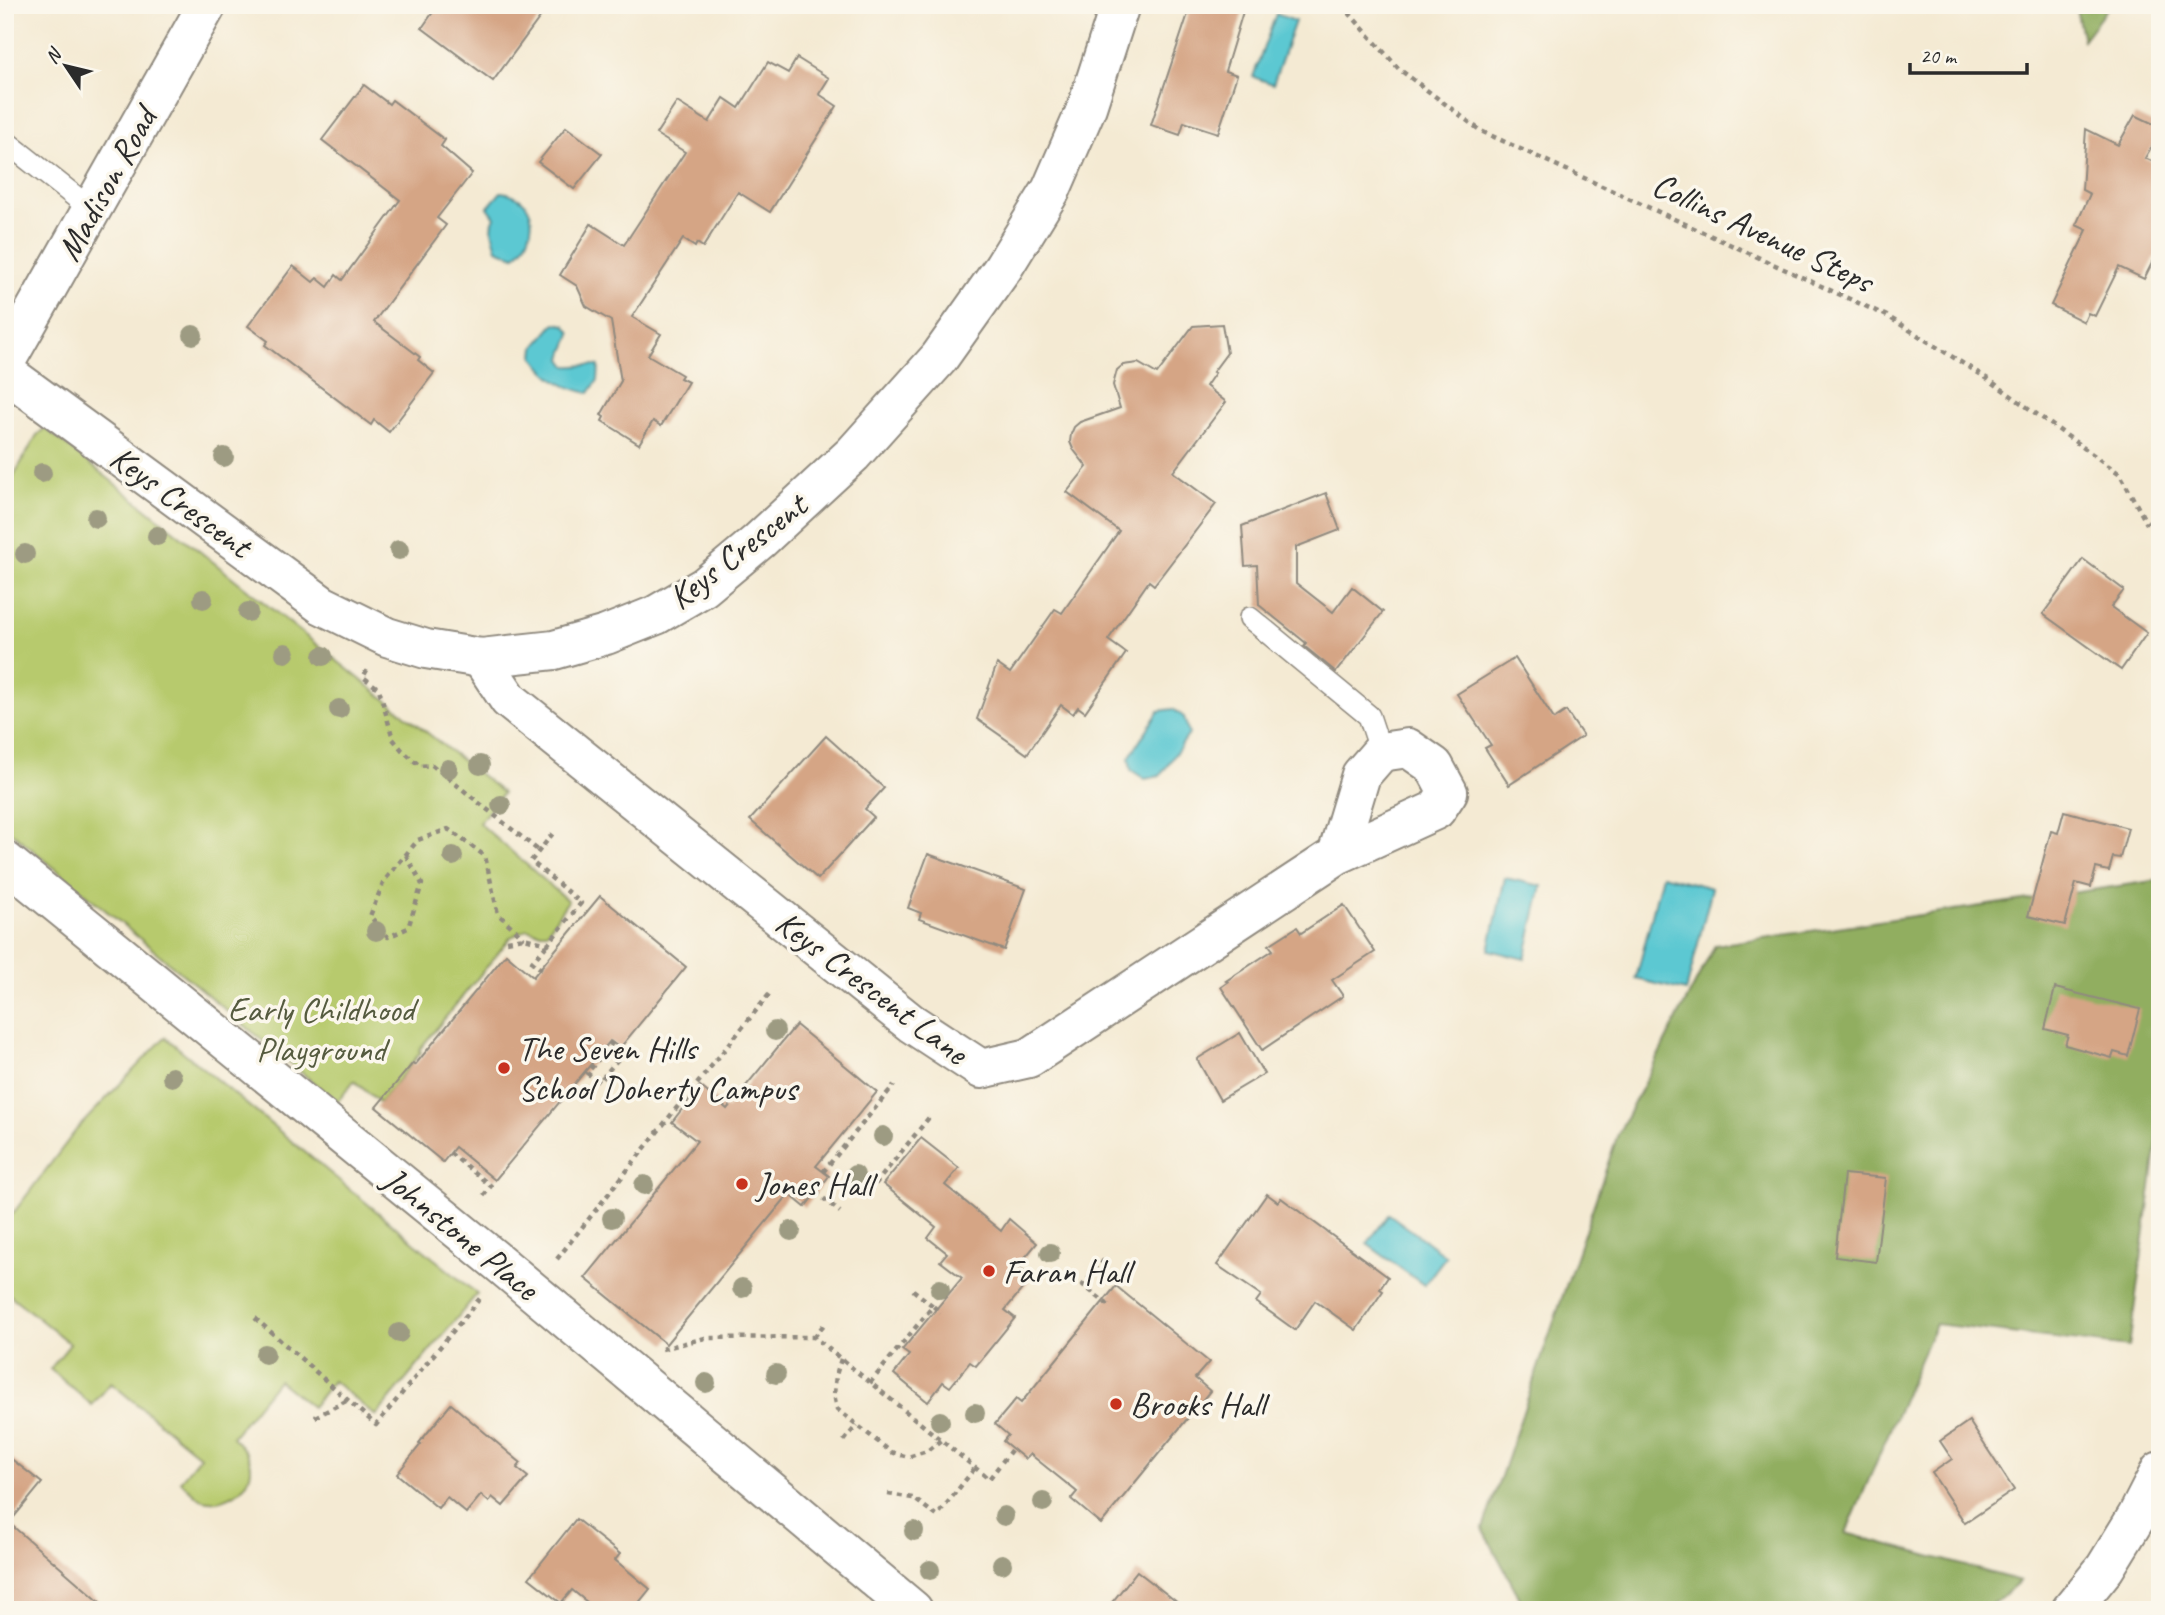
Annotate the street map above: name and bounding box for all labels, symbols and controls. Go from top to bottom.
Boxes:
north arrow [32,32,102,102]
scale bar [1910,32,2027,76]
text: N [40,42,68,69]
text: 20 m [1920,43,1958,69]
street label: Madison Road [46,95,169,269]
street label: Collins Avenue Steps [1645,162,1883,304]
street label: Keys Crescent [101,435,263,570]
street label: Keys Crescent [659,481,818,619]
street label: Keys Crescent Lane [767,900,979,1076]
park label: Early Childhood Playground [228,987,419,1072]
place label: The Seven Hills School Doherty Campus [518,1026,800,1111]
marker: The Seven Hills School Doherty Campus [496,1060,512,1076]
street label: Johnstone Place [372,1156,550,1311]
place label: Jones Hall [754,1162,878,1207]
marker: Jones Hall [734,1176,750,1192]
place label: Faran Hall [1003,1249,1136,1294]
marker: Faran Hall [981,1263,997,1279]
place label: Brooks Hall [1130,1382,1271,1427]
marker: Brooks Hall [1108,1396,1124,1412]

